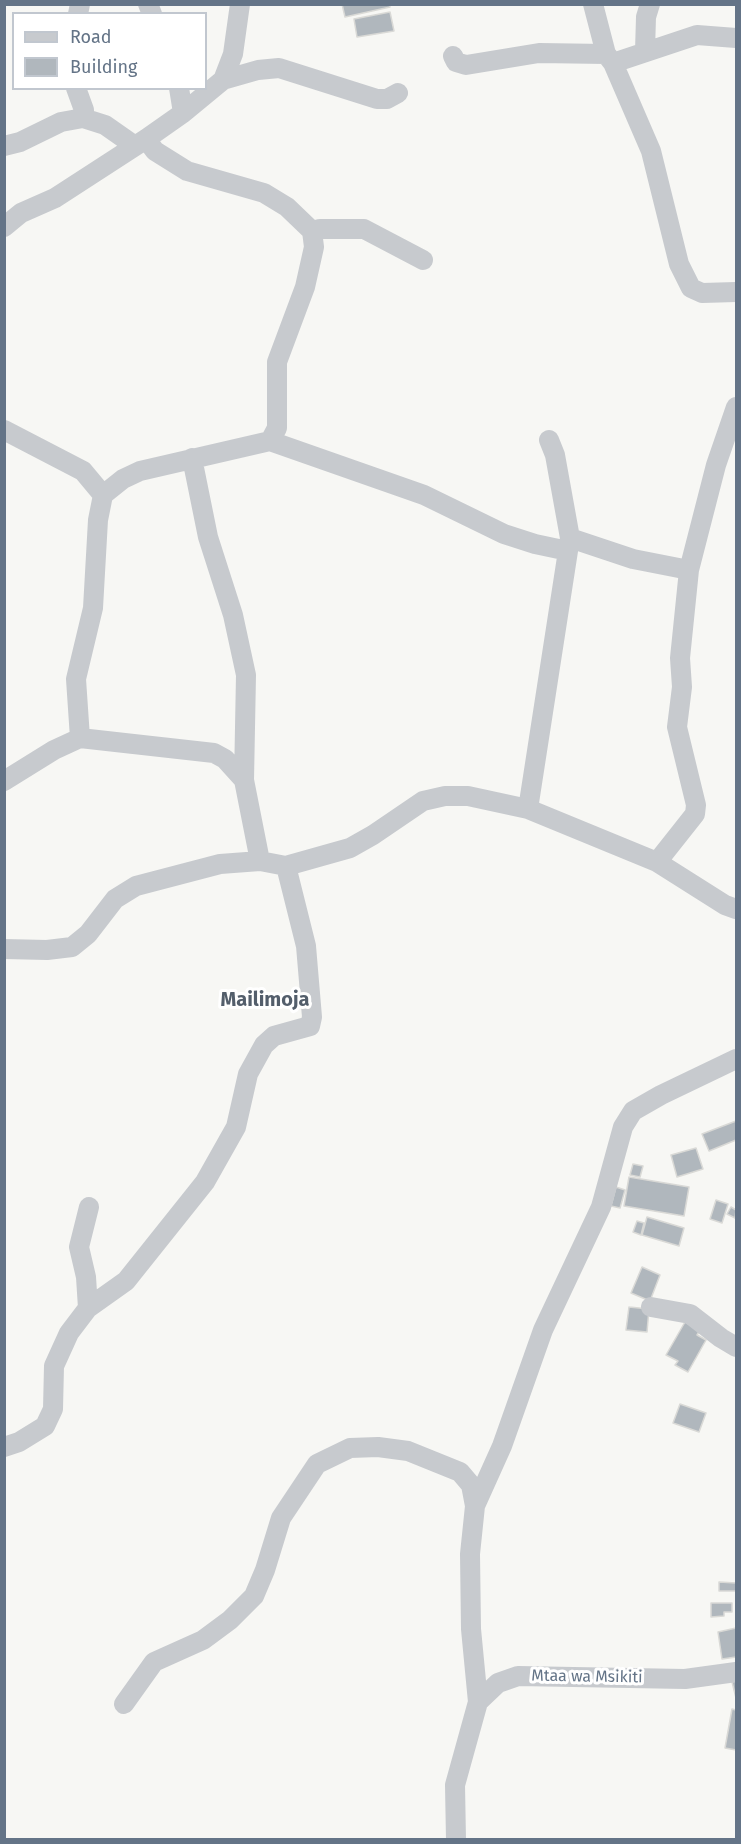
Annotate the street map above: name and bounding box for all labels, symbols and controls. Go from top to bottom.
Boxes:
legend [12,12,207,90]
text: Road [70,26,112,48]
text: Building [70,56,137,78]
district label: Mailimoja [220,988,310,1012]
street label: Mtaa wa Msikiti [531,1666,643,1688]

